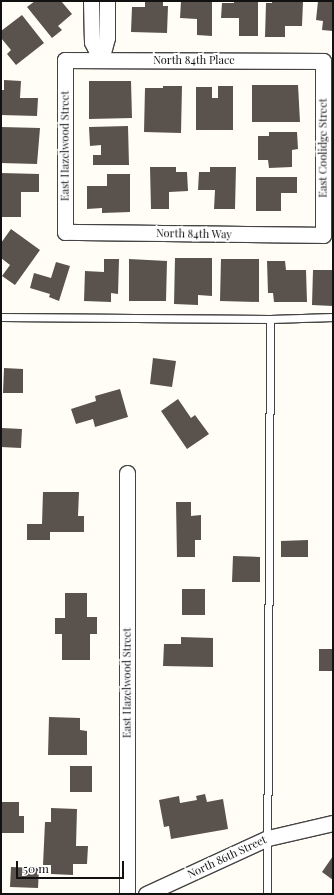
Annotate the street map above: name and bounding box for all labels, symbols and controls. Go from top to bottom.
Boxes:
street label: North 84th Place [153,53,235,67]
street label: East Hazelwood Street [58,91,72,201]
street label: East Coolidge Street [316,98,330,198]
street label: North 84th Way [156,227,232,241]
street label: East Hazelwood Street [120,628,134,738]
street label: North 86th Street [185,833,269,881]
scale bar [18,853,126,879]
text: 50 m [23,860,49,876]

